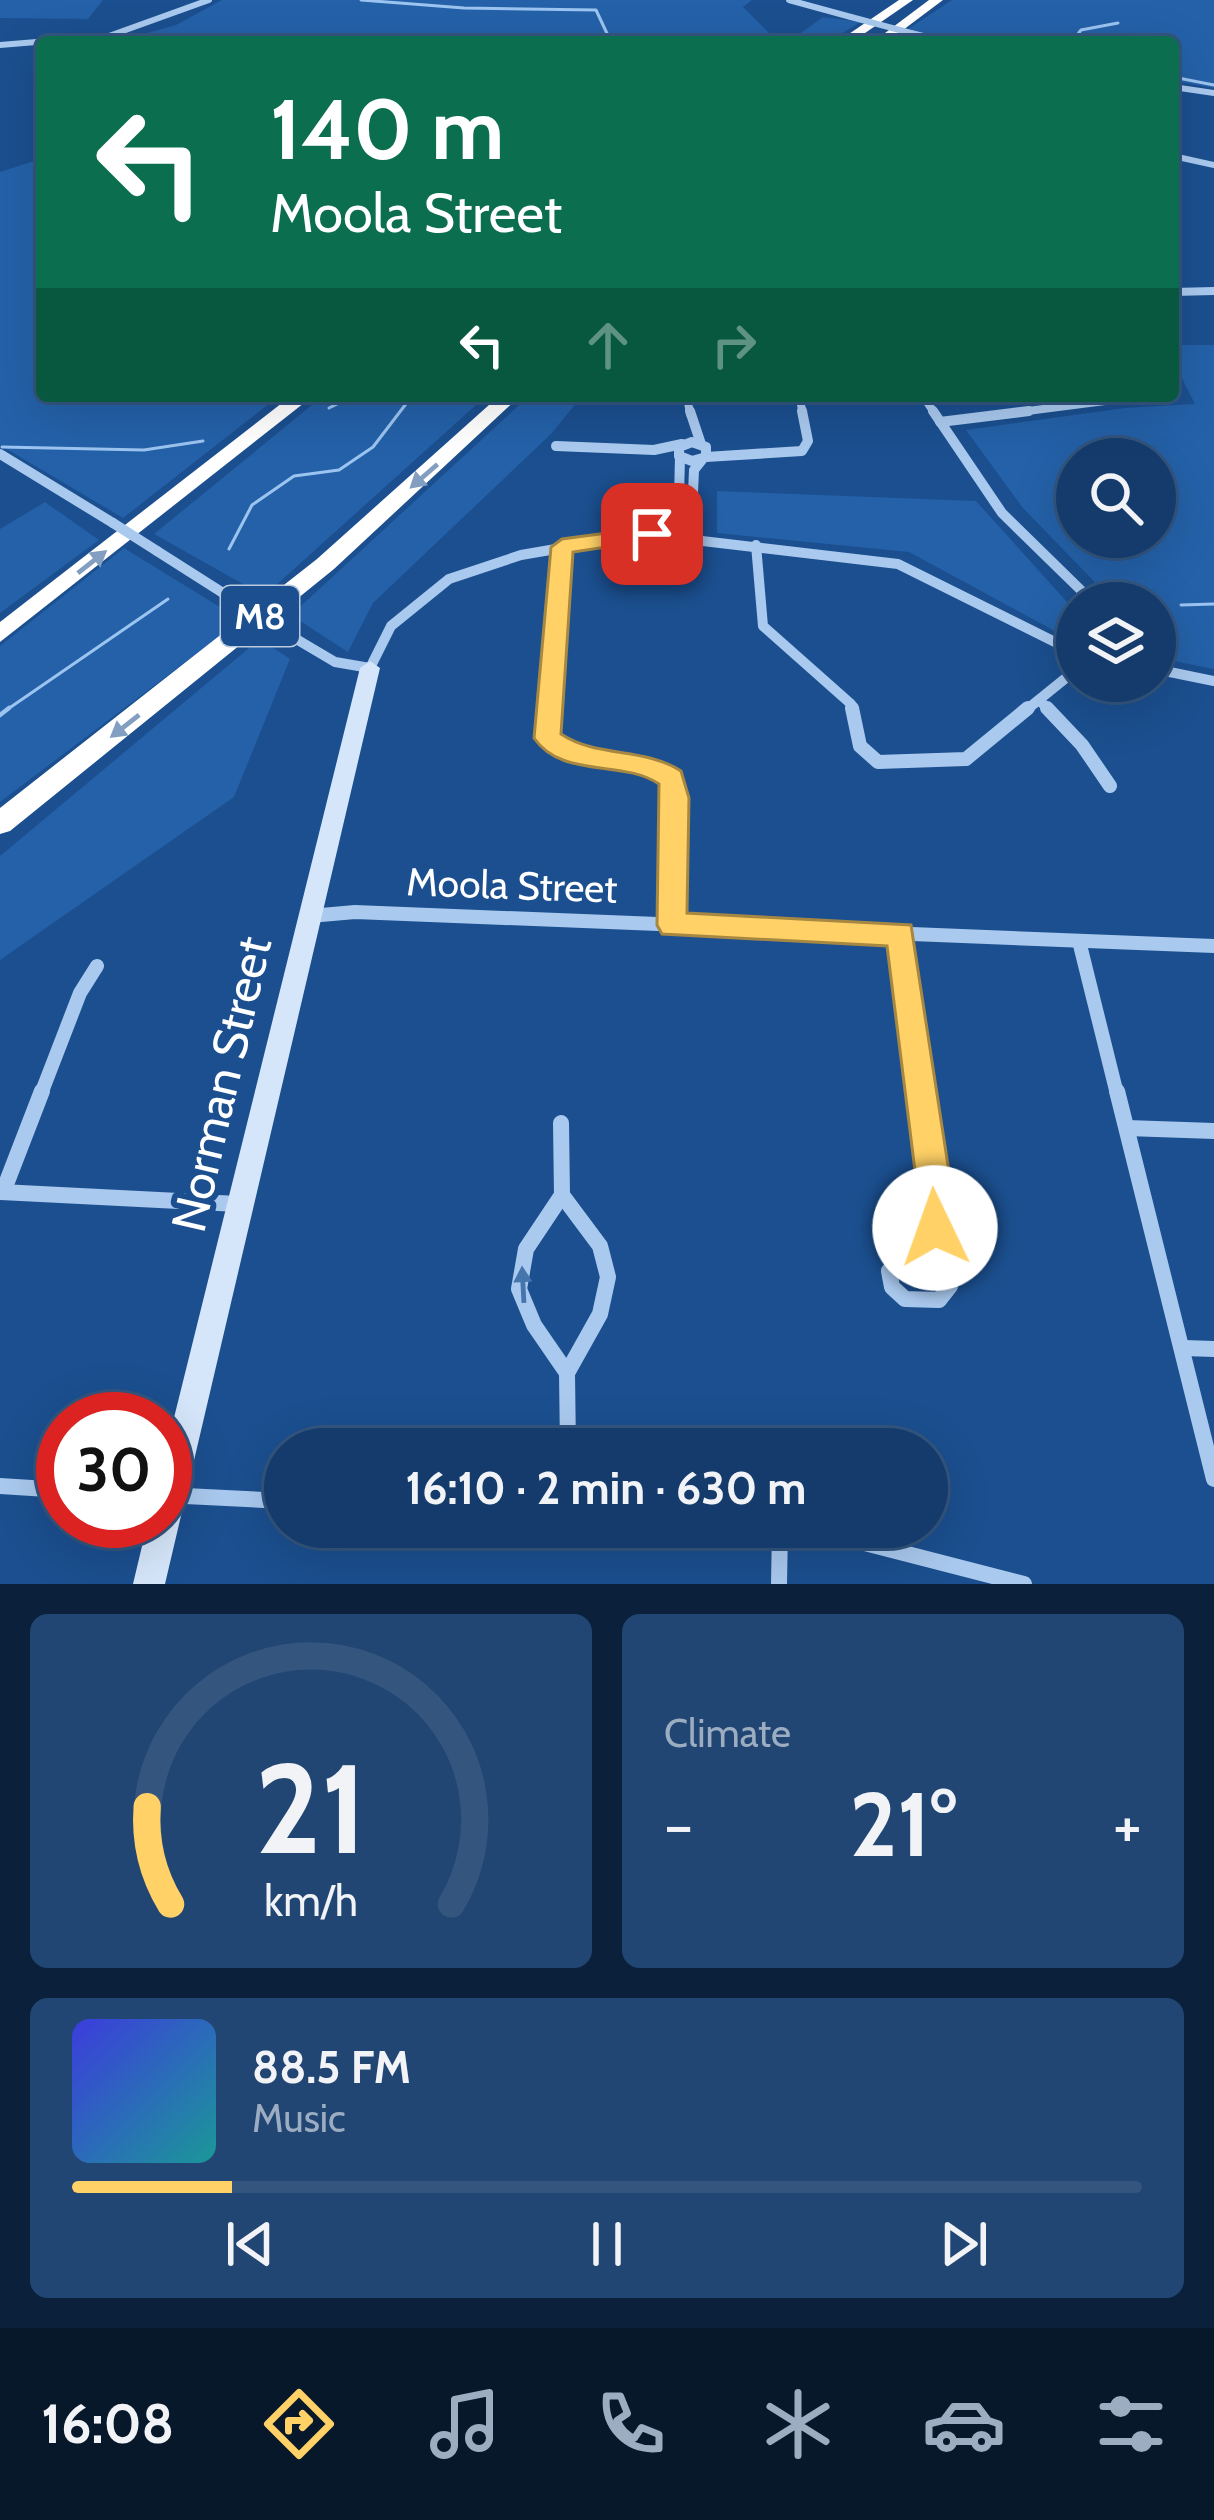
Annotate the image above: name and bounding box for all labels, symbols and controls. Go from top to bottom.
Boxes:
text: 140 m [270,78,504,180]
icon: left [72,84,228,240]
text: Moola Street [270,180,562,246]
icon: left [449,312,515,378]
icon: ahead [575,312,641,378]
icon: right [701,312,767,378]
map controls [1056,438,1176,702]
button: search [1056,438,1176,558]
one-way arrow [409,462,439,488]
pin [601,483,703,585]
icon: arrive [619,501,685,567]
one-way arrow [77,550,108,575]
button: layers [1056,582,1176,702]
road number: M8 [221,586,299,646]
one-way arrow [109,713,140,738]
street label: Moola Street [406,857,618,913]
street label: Norman Street [159,931,283,1237]
position arrow [872,1165,998,1291]
one-way arrow [513,1265,532,1303]
speed limit sign: 30 [36,1392,192,1548]
text: 16:10 · 2 min · 630 m [406,1461,806,1515]
text: Climate [664,1709,791,1757]
text: 21 [255,1733,367,1884]
text: 21° [850,1769,956,1879]
text: − [664,1784,693,1865]
text: + [1113,1784,1142,1865]
text: km/h [264,1875,358,1927]
text: 88.5 FM [252,2040,411,2094]
text: Music [252,2094,346,2142]
icon: previous [217,2211,283,2277]
icon: pause [574,2211,640,2277]
icon: next [931,2211,997,2277]
icon: directions [257,2382,341,2466]
icon: music [423,2382,507,2466]
icon: phone [589,2382,673,2466]
icon: climate [756,2382,840,2466]
icon: car [922,2382,1006,2466]
icon: filters [1089,2382,1173,2466]
text: 16:08 [41,2391,174,2457]

